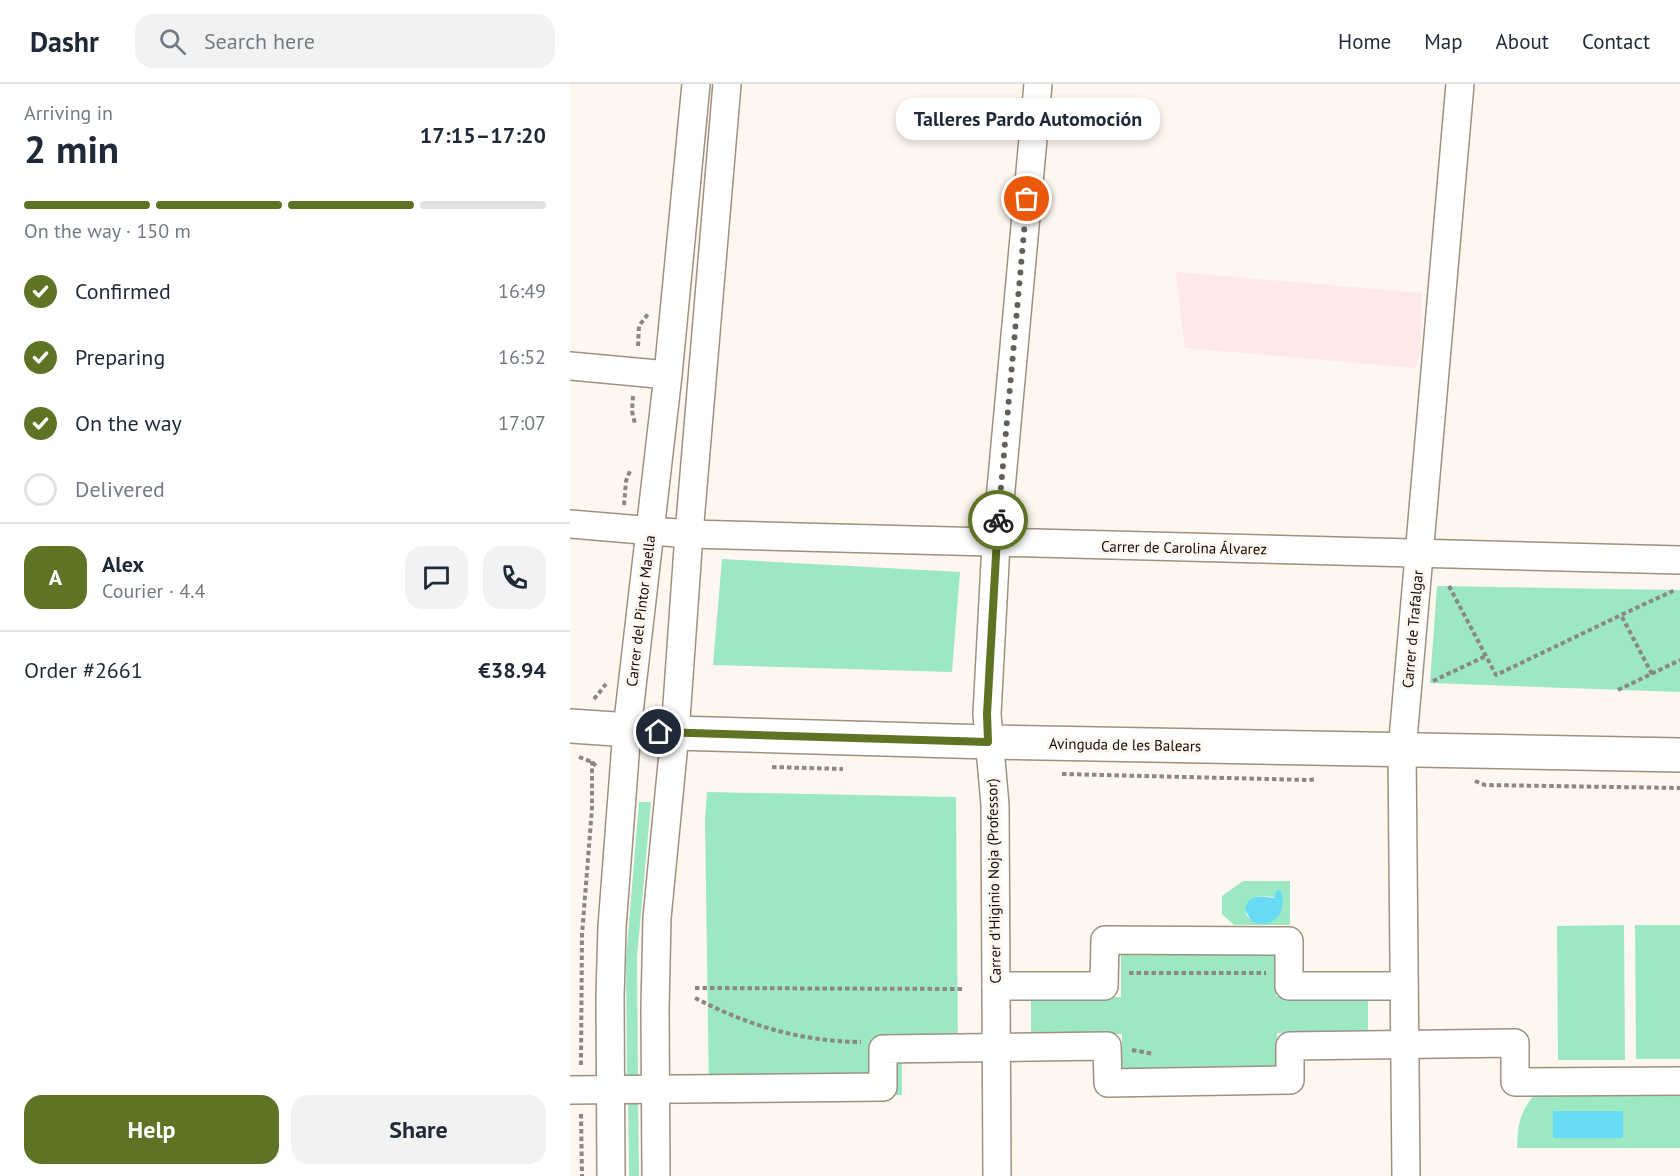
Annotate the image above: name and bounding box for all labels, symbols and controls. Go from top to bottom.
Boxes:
search box [135,14,555,68]
text: Dashr [30,23,99,60]
icon: search [156,25,189,58]
text: Search here [204,27,315,55]
text: Home [1338,28,1391,55]
text: Map [1424,28,1463,55]
text: About [1496,28,1549,55]
text: Contact [1582,28,1650,55]
callout: Talleres Pardo Automoción [895,97,1159,139]
text: Arriving in [24,100,113,126]
text: Talleres Pardo Automoción [914,106,1142,132]
text: 17:15–17:20 [420,121,546,149]
text: 2 min [24,123,119,174]
pin [1001,173,1052,224]
icon: bag [1010,182,1043,215]
text: On the way · 150 m [24,218,191,244]
icon: check [24,275,57,308]
text: Confirmed [75,277,171,305]
text: 16:49 [498,278,546,304]
icon: check [24,341,57,374]
text: Preparing [75,343,165,371]
text: 16:52 [498,344,546,370]
icon: check [24,407,57,440]
text: On the way [75,409,182,437]
text: 17:07 [498,410,546,436]
text: Delivered [75,475,165,503]
courier [968,490,1028,550]
icon: bike [982,504,1015,537]
street label: Carrer del Pintor Maella [622,534,659,688]
street label: Carrer de Carolina Álvarez [1101,537,1267,558]
button: chat [405,546,468,609]
button: phone [483,546,546,609]
text: Alex [102,550,144,578]
text: A [49,563,62,591]
street label: Carrer de Trafalgar [1398,569,1427,689]
text: Courier · 4.4 [102,578,205,604]
text: Order #2661 [24,656,143,684]
text: €38.94 [478,656,546,684]
pin [633,706,684,757]
icon: home [642,715,675,748]
street label: Avinguda de les Balears [1049,734,1201,755]
street label: Carrer d'Higinio Noja (Professor) [982,778,1005,984]
button: Help [24,1095,279,1164]
button: Share [291,1095,546,1164]

